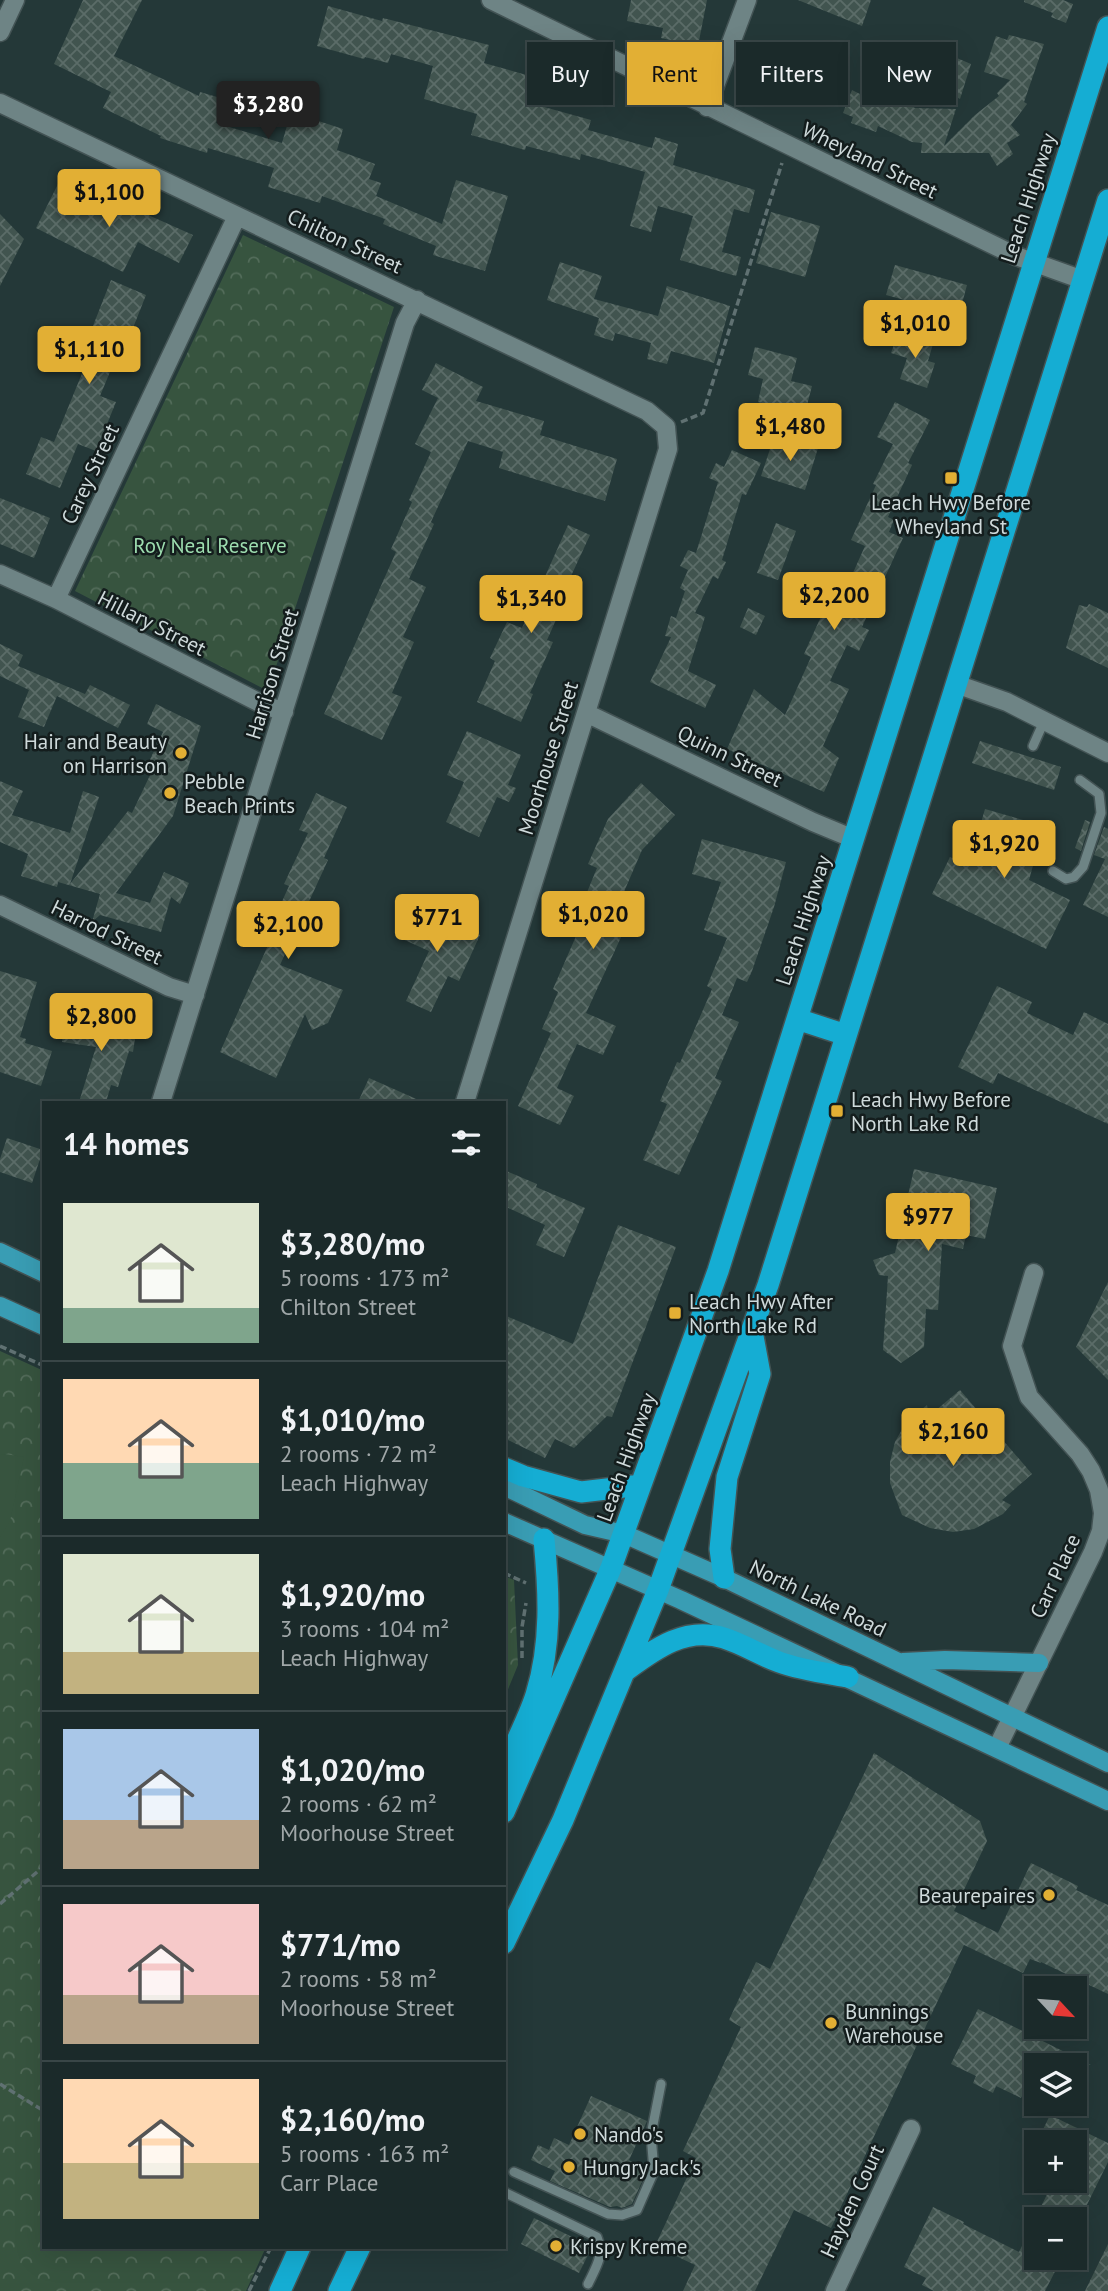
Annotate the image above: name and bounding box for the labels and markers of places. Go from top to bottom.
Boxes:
pin: $3,280 [211,82,325,141]
pin: $1,100 [52,170,166,229]
pin: $1,010 [858,300,972,360]
pin: $1,110 [32,326,146,386]
pin: $1,480 [733,404,847,463]
marker: Leach Hwy Before Wheyland St [943,470,959,486]
place label: Leach Hwy Before Wheyland St [871,489,1031,540]
pin: $2,200 [777,572,891,632]
pin: $1,340 [474,576,588,635]
place label: Hair and Beauty on Harrison [24,728,167,779]
marker: Hair and Beauty on Harrison [173,745,189,761]
place label: Pebble Beach Prints [184,768,295,819]
marker: Pebble Beach Prints [162,785,178,801]
pin: $1,920 [947,820,1061,880]
pin: $1,020 [536,892,650,951]
pin: $771 [396,894,478,954]
pin: $2,100 [231,902,345,961]
pin: $2,800 [44,993,158,1053]
place label: Leach Hwy Before North Lake Rd [851,1086,1011,1137]
marker: Leach Hwy Before North Lake Rd [829,1103,845,1119]
pin: $977 [887,1194,969,1253]
place label: Leach Hwy After North Lake Rd [689,1288,833,1339]
marker: Leach Hwy After North Lake Rd [667,1305,683,1321]
pin: $2,160 [896,1408,1010,1468]
place label: Beaurepaires [918,1882,1035,1909]
marker: Beaurepaires [1041,1887,1057,1903]
place label: Bunnings Warehouse [845,1998,943,2049]
marker: Bunnings Warehouse [823,2015,839,2031]
place label: Nando's [594,2121,664,2148]
marker: Nando's [572,2126,588,2142]
place label: Hungry Jack's [583,2154,701,2181]
marker: Hungry Jack's [561,2159,577,2175]
place label: Krispy Kreme [570,2233,687,2260]
marker: Krispy Kreme [548,2238,564,2254]

